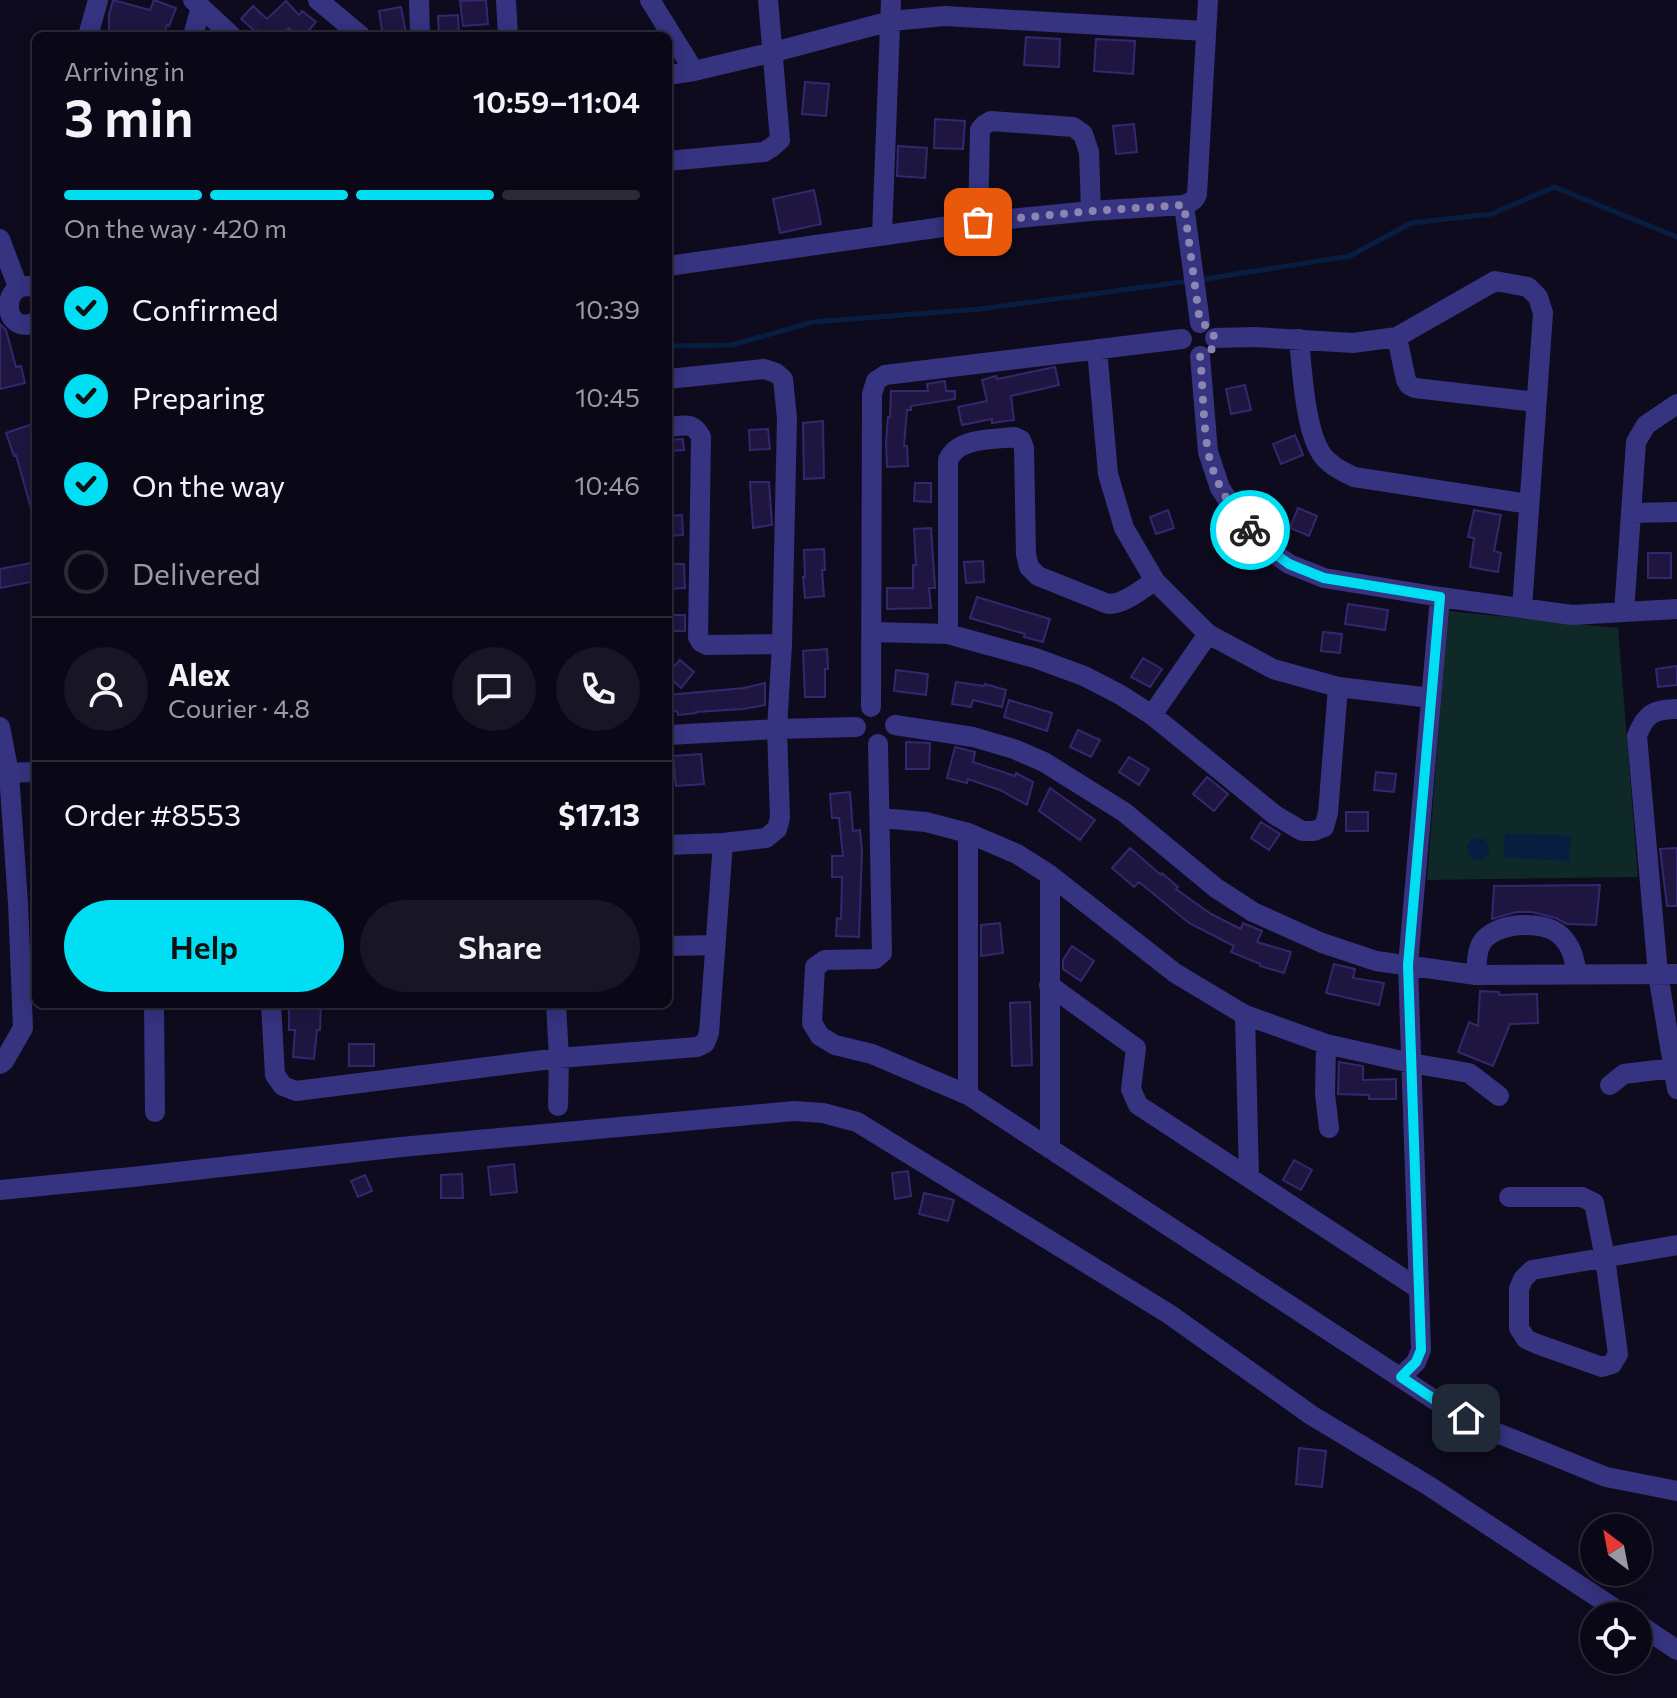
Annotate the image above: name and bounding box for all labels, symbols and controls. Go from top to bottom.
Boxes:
text: Arriving in [64,55,185,86]
text: 10:59–11:04 [473,82,640,119]
text: 3 min [64,84,193,148]
pin [944,188,1012,256]
icon: bag [956,200,1000,244]
text: On the way · 420 m [64,212,287,243]
icon: check [64,286,108,330]
text: Confirmed [132,290,279,327]
text: 10:39 [575,293,640,324]
icon: check [64,374,108,418]
text: Preparing [132,378,265,415]
text: 10:45 [575,381,640,412]
icon: check [64,462,108,506]
text: On the way [132,466,285,503]
text: 10:46 [574,469,640,500]
courier [1210,490,1290,570]
icon: bike [1228,508,1272,552]
text: Delivered [132,554,261,591]
button: person [64,647,148,731]
button: chat [452,647,536,731]
button: phone [556,647,640,731]
text: Alex [168,655,231,692]
text: Courier · 4.8 [168,692,310,723]
text: Order #8553 [64,795,241,832]
text: $17.13 [558,795,640,832]
button: Help [64,900,344,992]
button: Share [360,900,640,992]
pin [1432,1384,1500,1452]
icon: home [1444,1396,1488,1440]
north arrow [1580,1514,1652,1586]
map controls [1580,1514,1652,1674]
button: locate [1580,1602,1652,1674]

